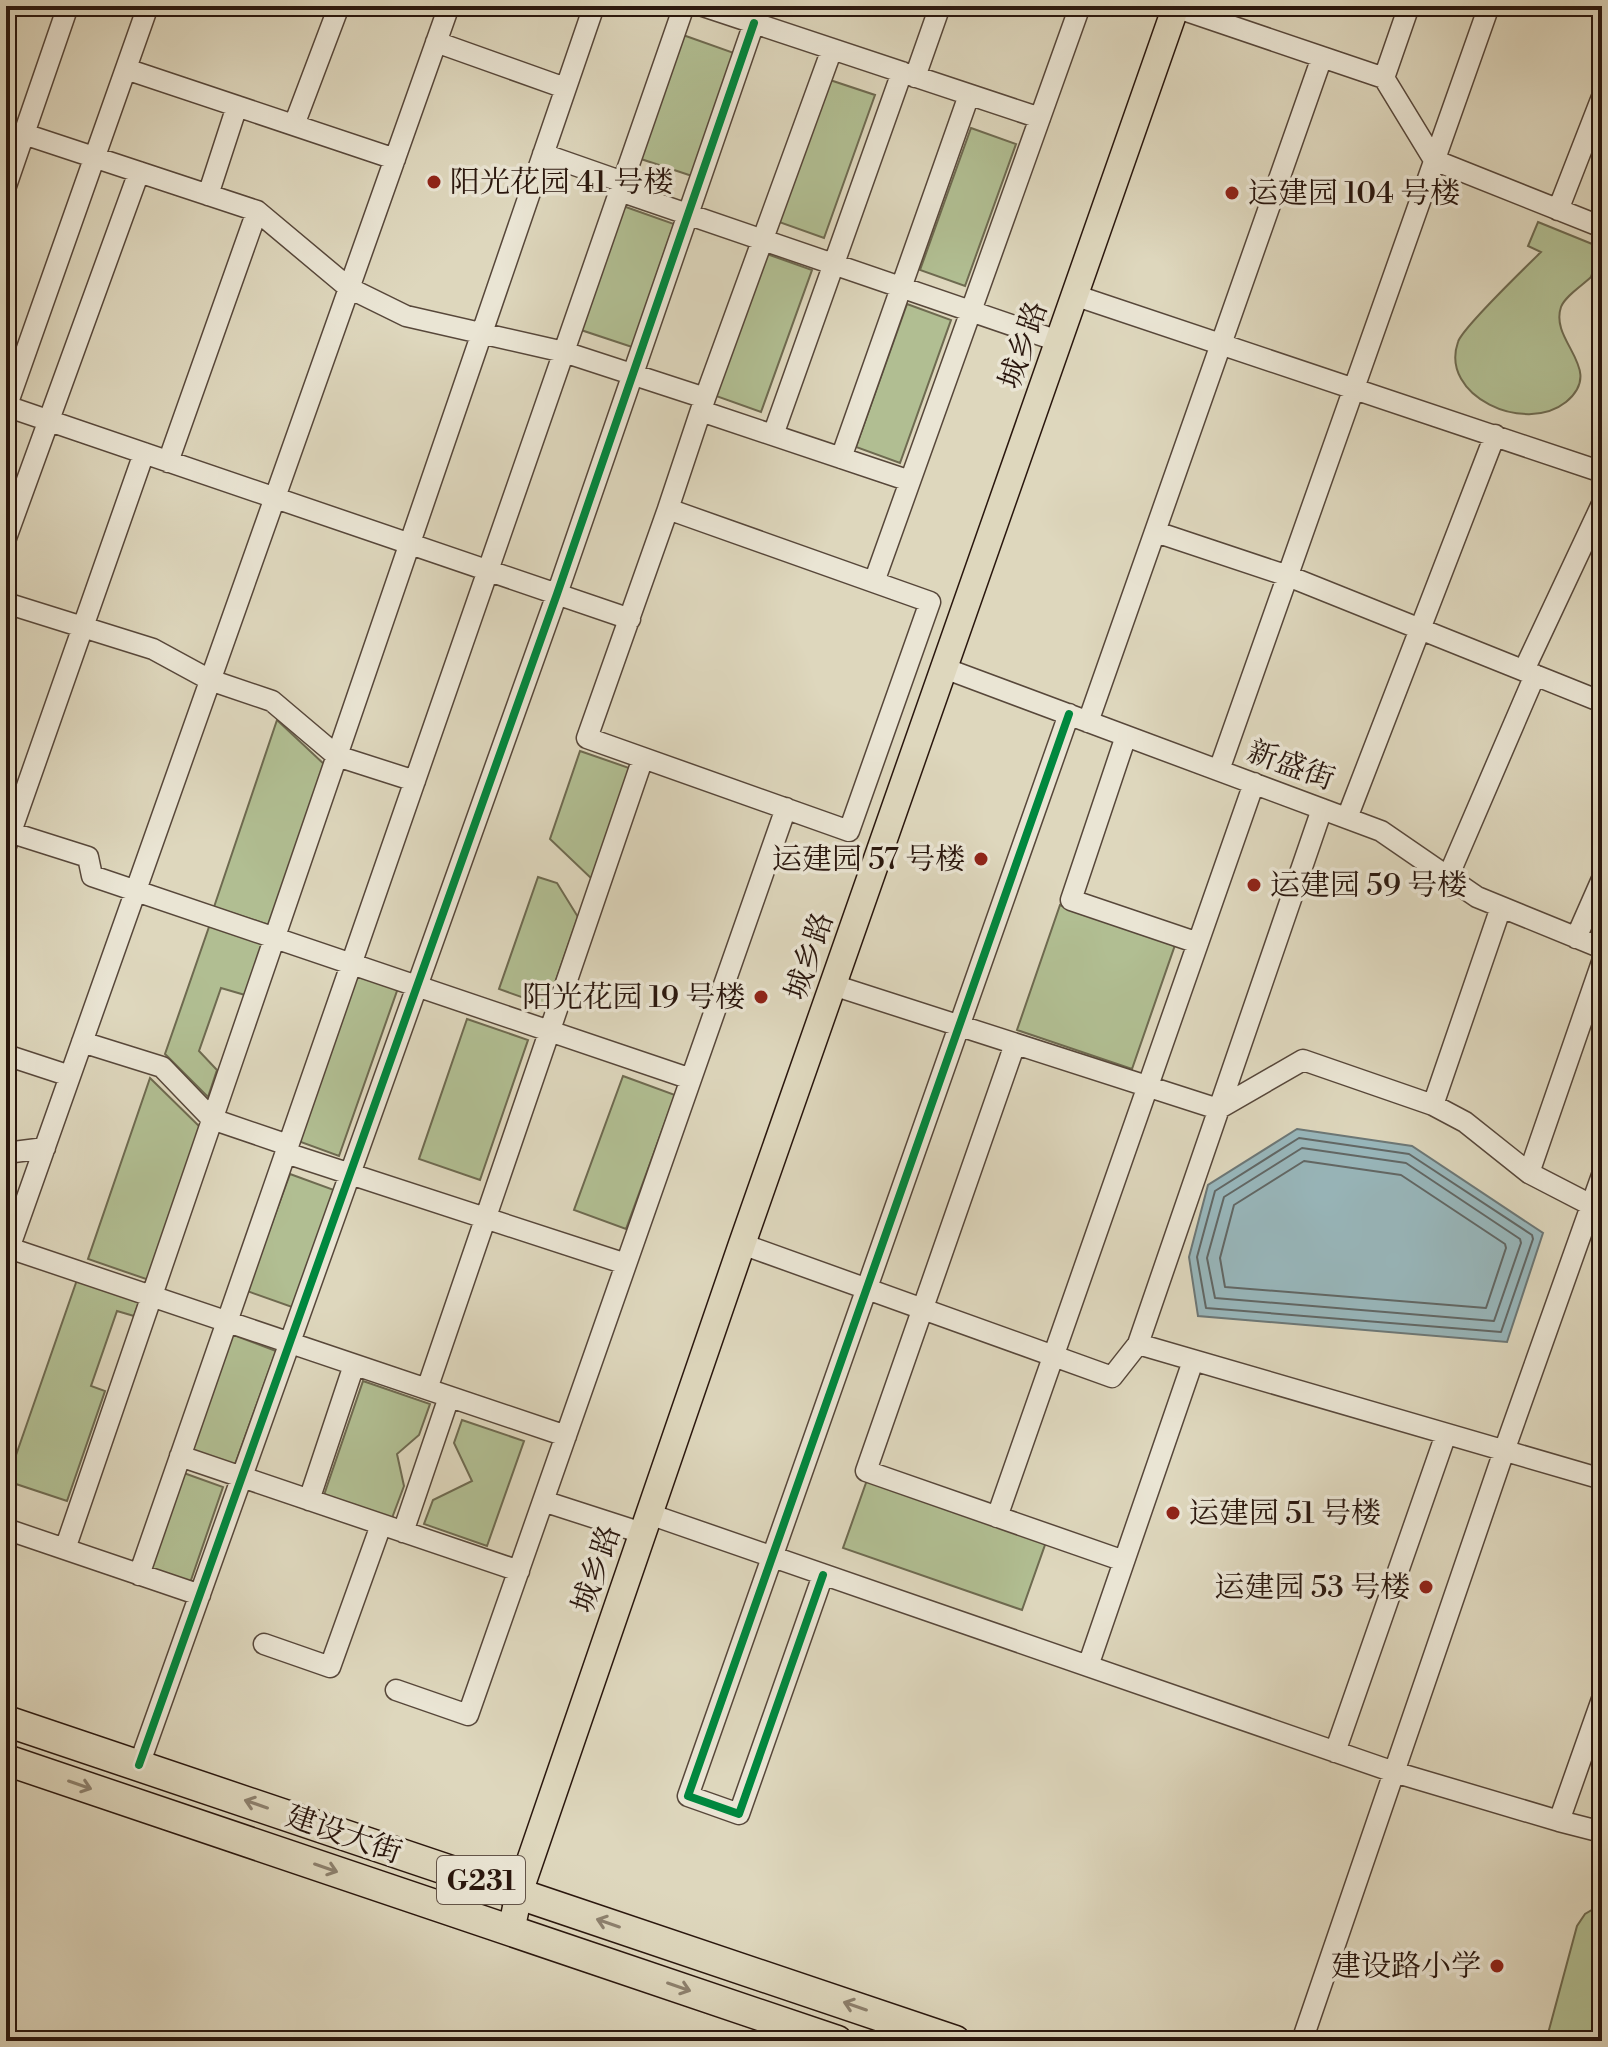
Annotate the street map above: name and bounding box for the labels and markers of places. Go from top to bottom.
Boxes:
place label: 阳光花园 41 号楼 [450,164,673,202]
marker: 阳光花园 41 号楼 [425,173,443,191]
place label: 运建园 104 号楼 [1248,175,1460,213]
marker: 运建园 104 号楼 [1223,184,1241,202]
place label: 运建园 57 号楼 [772,841,965,879]
marker: 运建园 57 号楼 [972,850,990,868]
place label: 运建园 59 号楼 [1270,867,1467,905]
marker: 运建园 59 号楼 [1245,876,1263,894]
place label: 阳光花园 19 号楼 [523,979,745,1017]
marker: 阳光花园 19 号楼 [752,988,770,1006]
place label: 运建园 51 号楼 [1189,1495,1381,1533]
marker: 运建园 51 号楼 [1164,1504,1182,1522]
place label: 运建园 53 号楼 [1215,1569,1410,1607]
marker: 运建园 53 号楼 [1417,1578,1435,1596]
place label: 建设路小学 [1331,1948,1481,1986]
marker: 建设路小学 [1488,1957,1506,1975]

